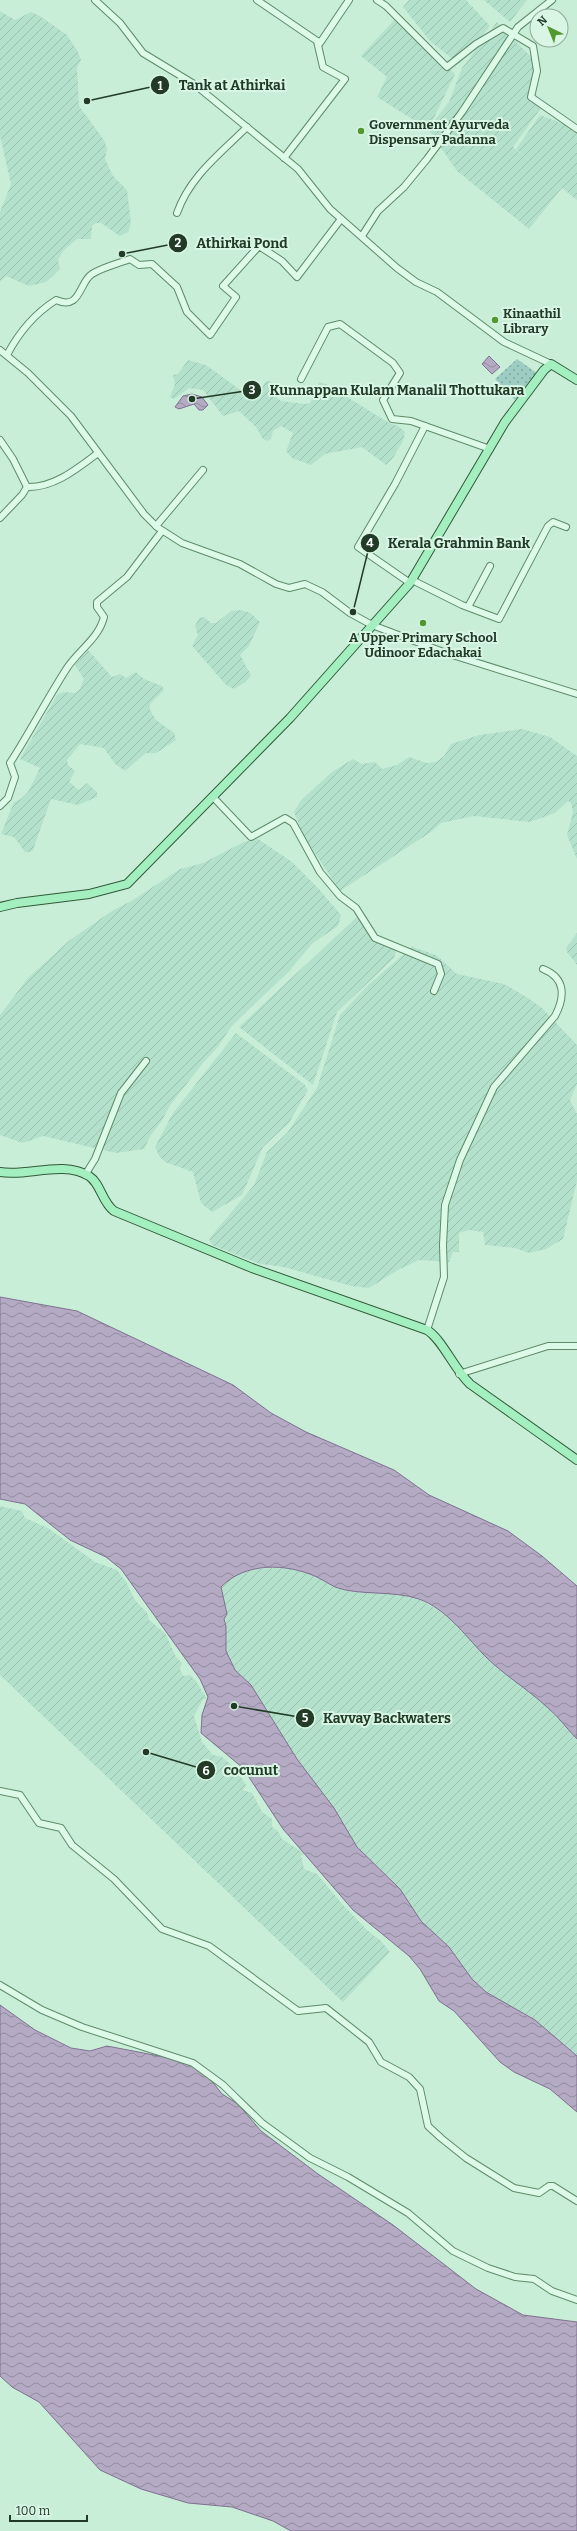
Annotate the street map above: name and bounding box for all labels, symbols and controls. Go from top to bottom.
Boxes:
north arrow [529,8,569,48]
text: N [535,13,550,29]
callout: Tank at Athirkai [150,72,293,98]
text: Tank at Athirkai [179,77,286,94]
text: 1 [157,79,163,93]
place label: Government Ayurveda Dispensary Padanna [369,117,510,147]
marker: Government Ayurveda Dispensary Padanna [356,126,366,136]
callout: Athirkai Pond [168,230,296,256]
text: Athirkai Pond [196,235,288,252]
text: 2 [175,236,182,250]
place label: Kinaathil Library [503,306,561,336]
marker: Kinaathil Library [490,315,500,325]
callout: Kunnappan Kulam Manalil Thottukara [242,377,533,403]
text: Kunnappan Kulam Manalil Thottukara [270,382,525,399]
text: 3 [249,383,256,397]
callout: Kerala Grahmin Bank [360,530,538,556]
text: Kerala Grahmin Bank [388,535,531,552]
text: 4 [366,536,374,550]
marker: A Upper Primary School Udinoor Edachakai [418,618,428,628]
place label: A Upper Primary School Udinoor Edachakai [349,630,497,660]
callout: Kavvay Backwaters [295,1705,459,1731]
text: Kavvay Backwaters [323,1710,451,1727]
text: 5 [302,1711,309,1725]
callout: cocunut [196,1757,286,1783]
text: cocunut [224,1762,279,1779]
text: 6 [202,1764,210,1778]
scale bar [10,2497,87,2523]
text: 100 m [16,2504,51,2518]

